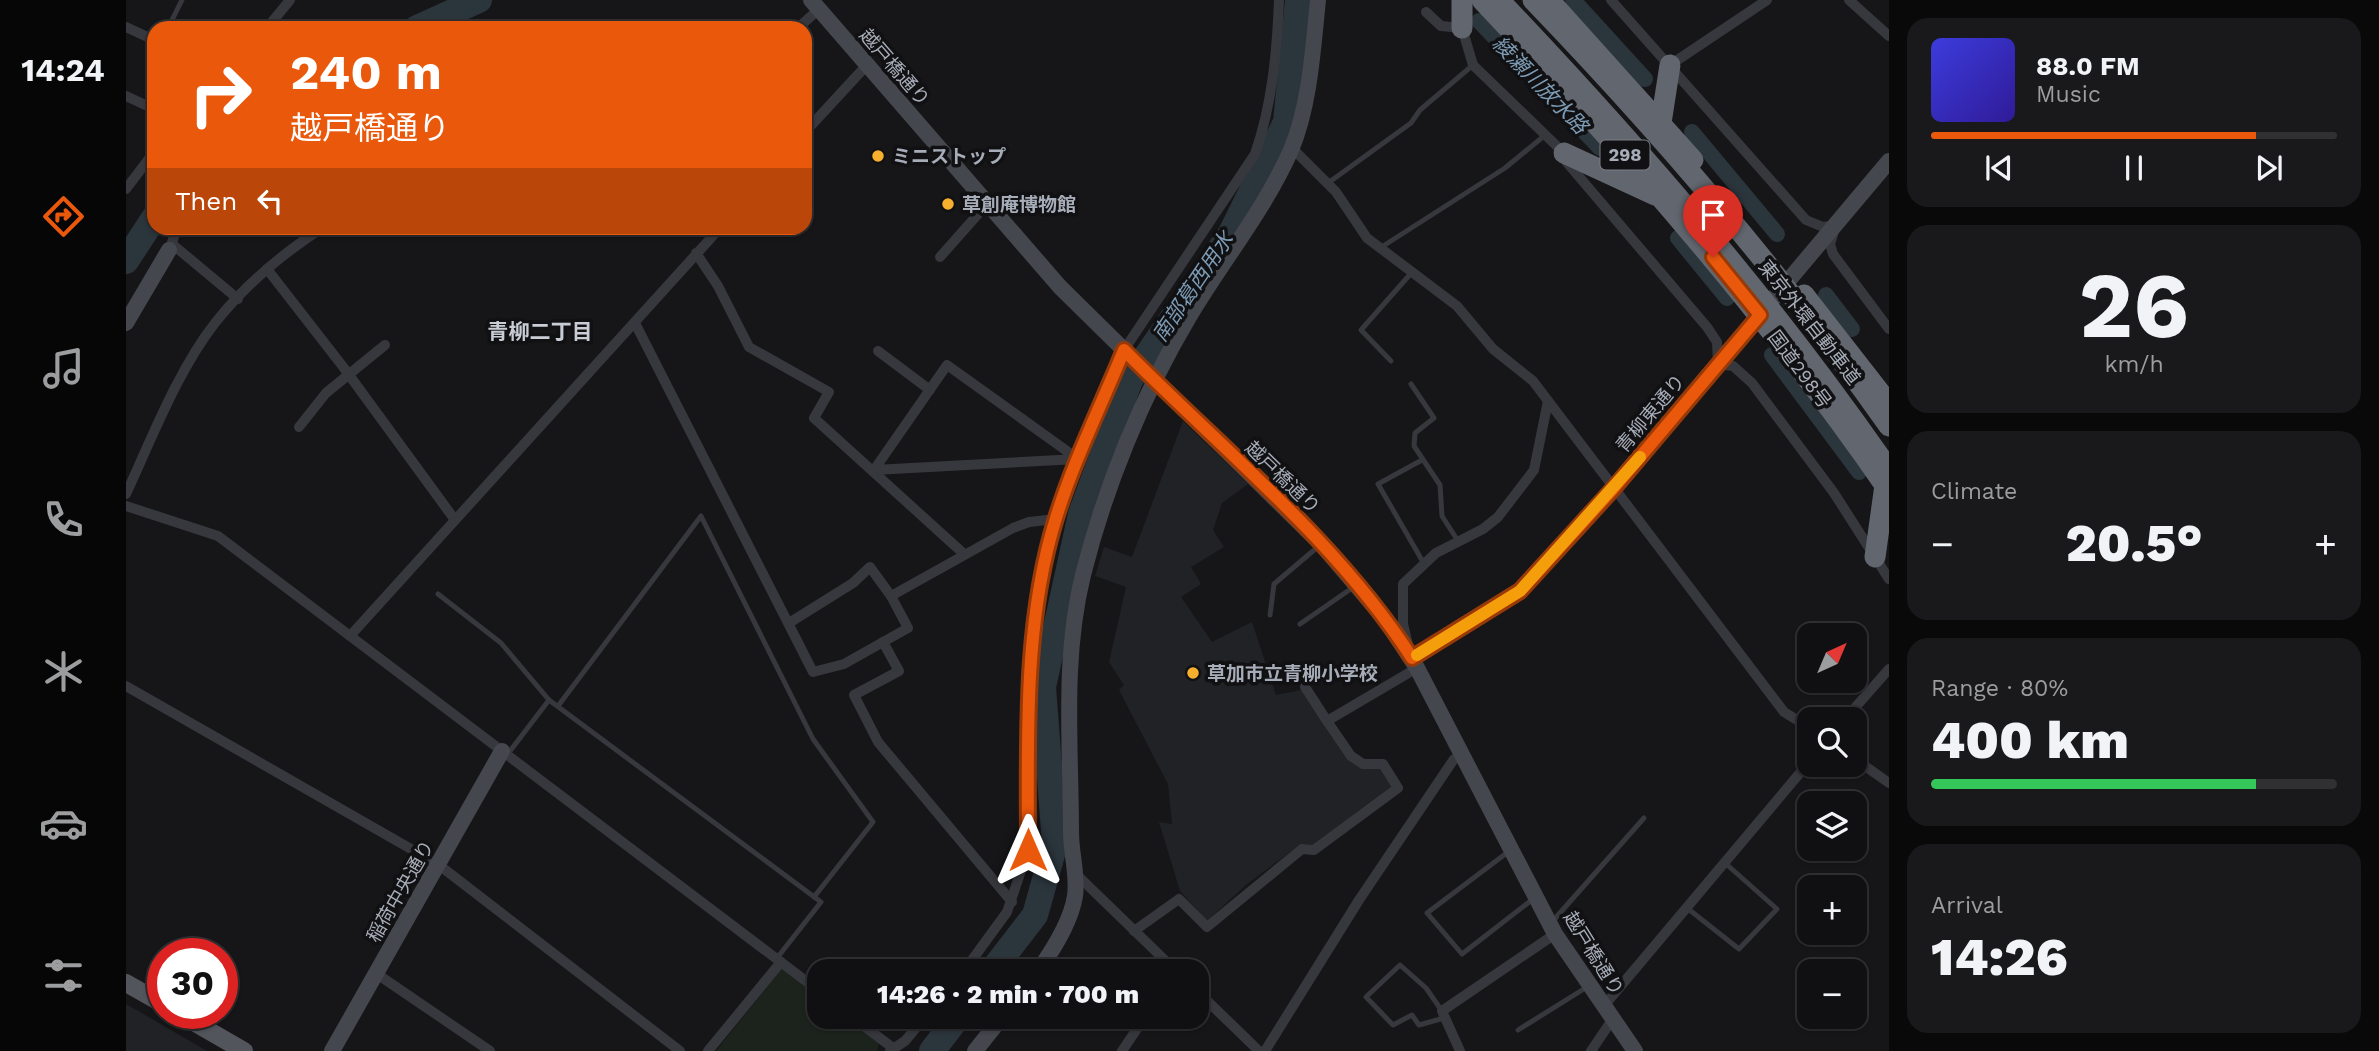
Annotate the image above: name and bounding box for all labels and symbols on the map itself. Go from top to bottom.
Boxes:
street label: 越戸橋通り [855,24,934,111]
water label: 綾瀬川放水路 [1488,31,1595,140]
road number: 298 [1600,140,1650,170]
place label: ミニストップ [892,145,1006,168]
marker: ミニストップ [870,148,886,164]
pin [1683,185,1743,257]
place label: 草創庵博物館 [962,193,1076,216]
marker: 草創庵博物館 [940,196,956,212]
water label: 南部葛西用水 [1147,226,1239,346]
street label: 東京外環自動車道 [1754,255,1865,389]
district label: 青柳二丁目 [488,319,593,344]
street label: 国道298号 [1763,326,1836,413]
street label: 青柳東通り [1611,370,1690,457]
street label: 越戸橋通り [1240,436,1325,519]
north arrow [1797,623,1867,693]
place label: 草加市立青柳小学校 [1207,662,1378,685]
marker: 草加市立青柳小学校 [1185,665,1201,681]
position arrow [991,813,1065,887]
street label: 稲荷中央通り [362,836,439,946]
street label: 越戸橋通り [1559,907,1629,1000]
speed limit sign: 30 [147,938,238,1029]

